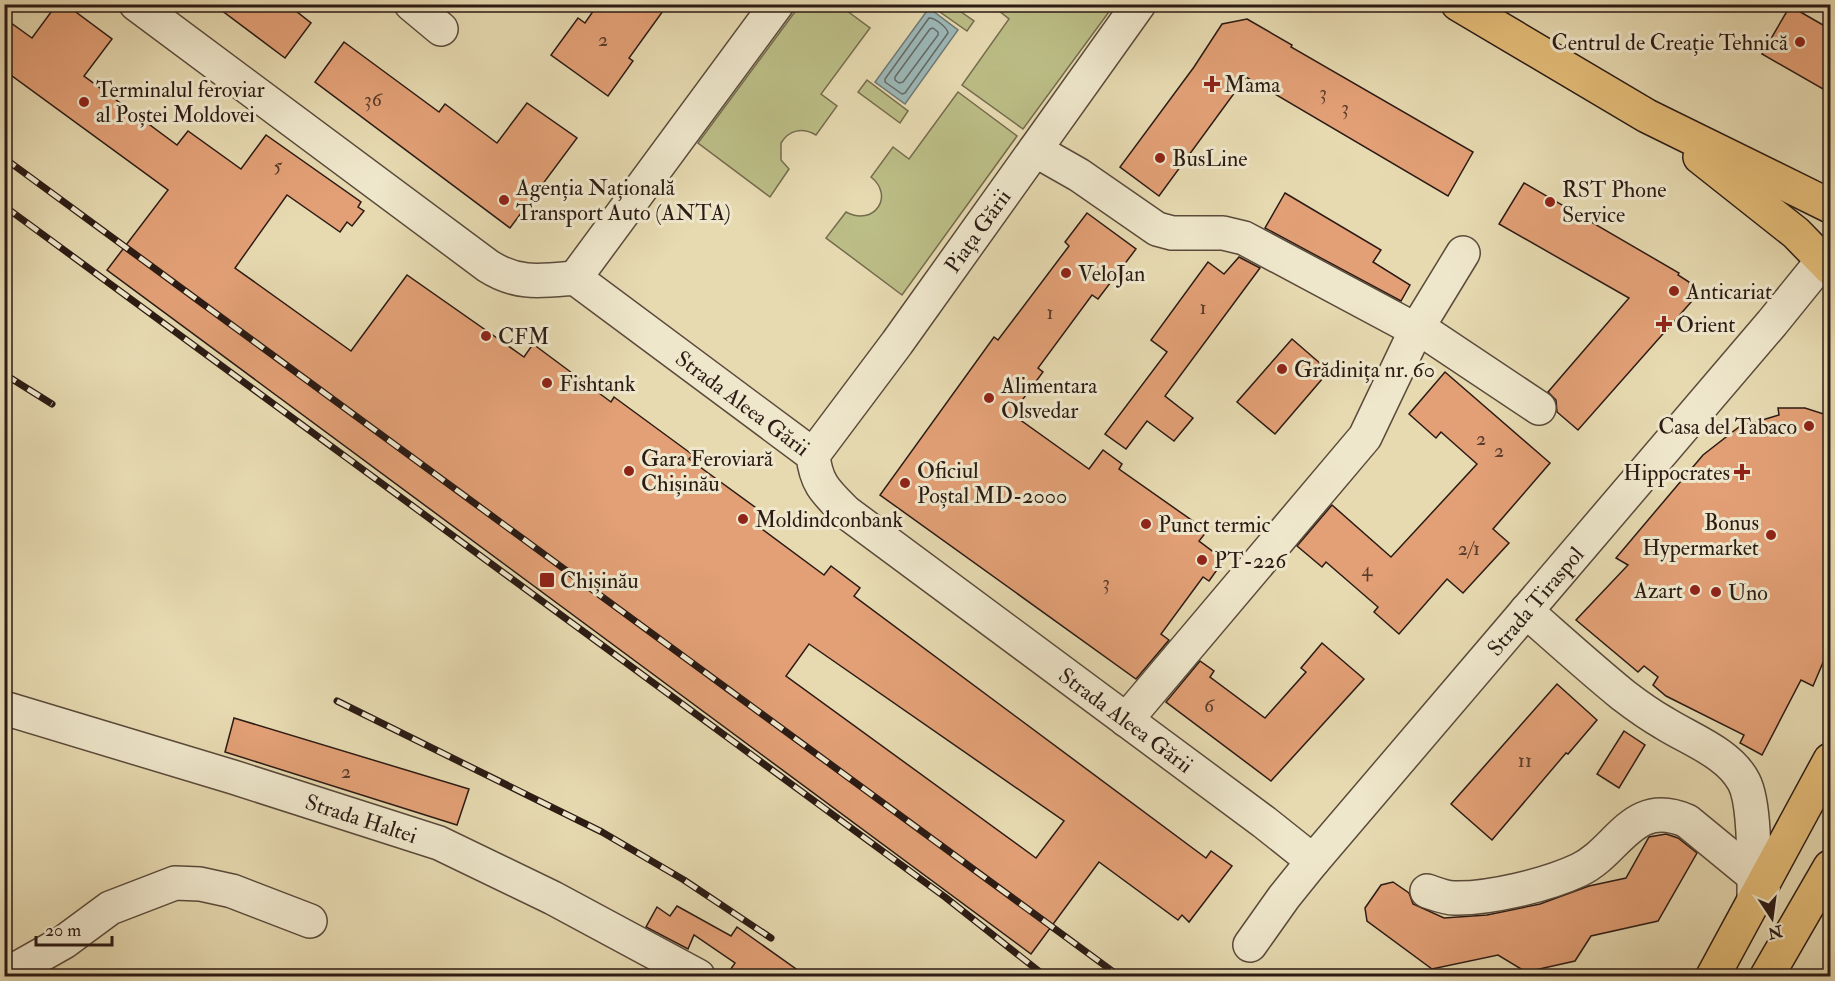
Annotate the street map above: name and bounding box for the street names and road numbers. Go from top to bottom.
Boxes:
street label: Piața Gării [939,184,1017,278]
street label: Strada Aleea Gării [670,345,815,463]
street label: Strada Tiraspol [1481,541,1590,662]
street label: Strada Aleea Gării [1053,662,1198,780]
street label: Strada Haltei [302,788,421,850]

